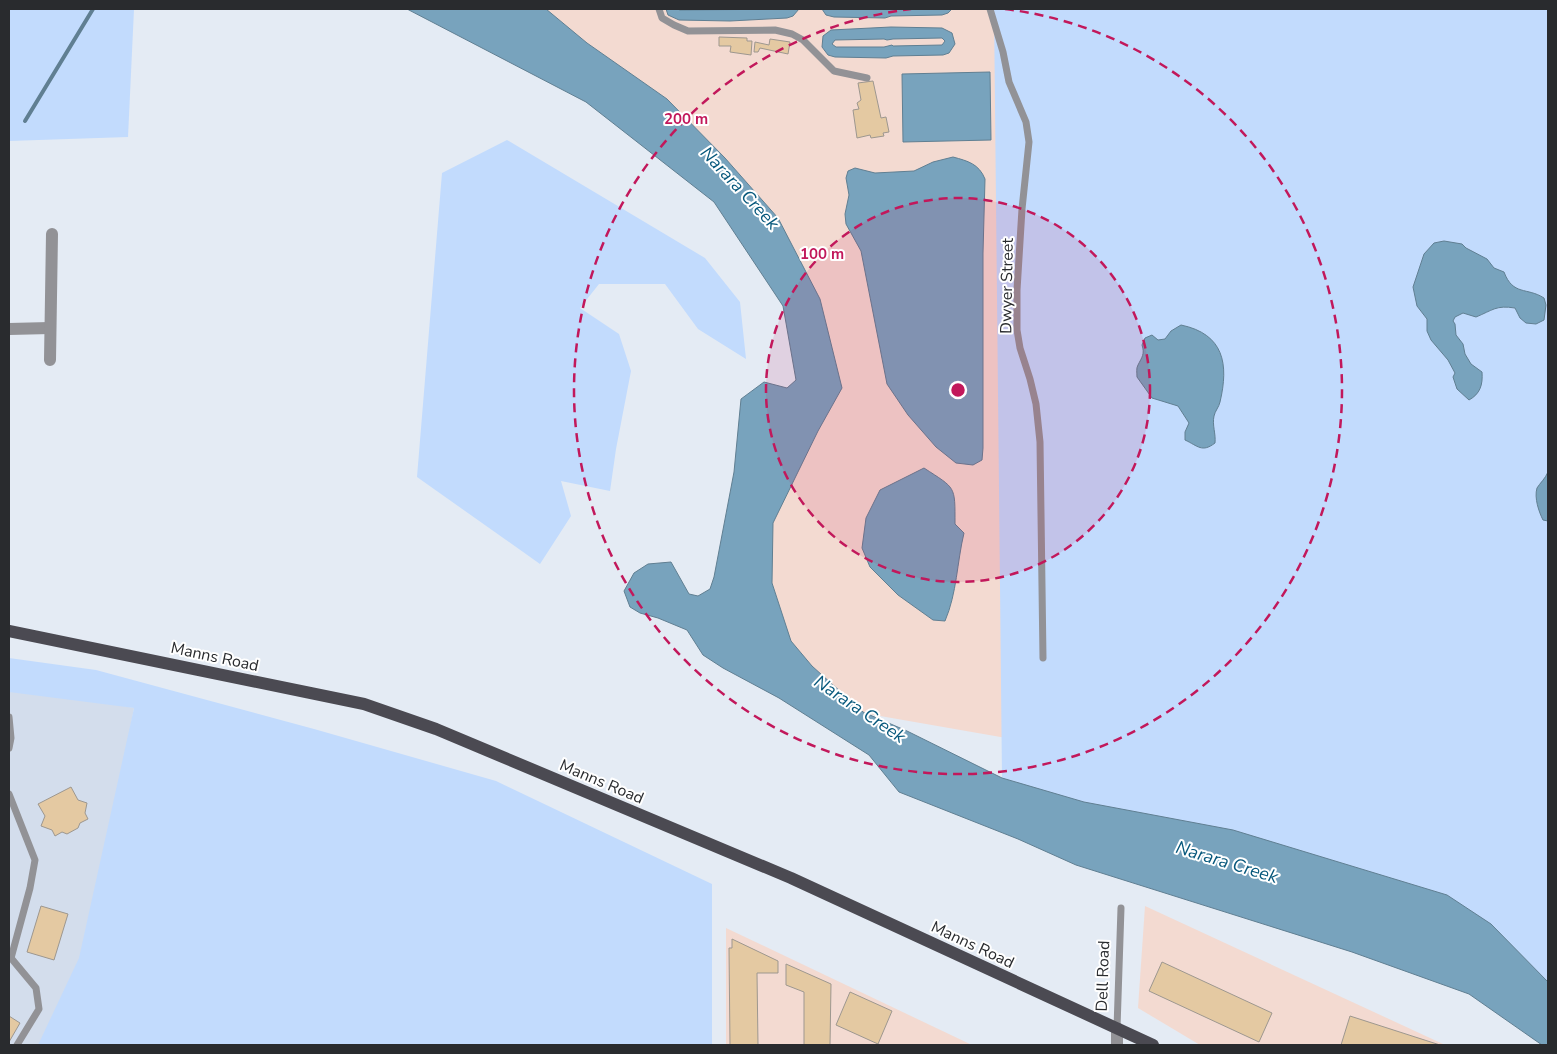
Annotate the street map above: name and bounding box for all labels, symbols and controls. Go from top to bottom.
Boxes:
text: 200 m [664,109,708,129]
water label: Narara Creek [695,141,786,236]
street label: Dwyer Street [995,238,1019,334]
text: 100 m [800,244,844,264]
centre of rings [949,381,967,399]
street label: Manns Road [169,637,261,677]
water label: Narara Creek [809,669,911,749]
street label: Manns Road [556,754,647,810]
water label: Narara Creek [1173,835,1282,889]
street label: Manns Road [927,916,1018,974]
street label: Dell Road [1091,940,1115,1012]

